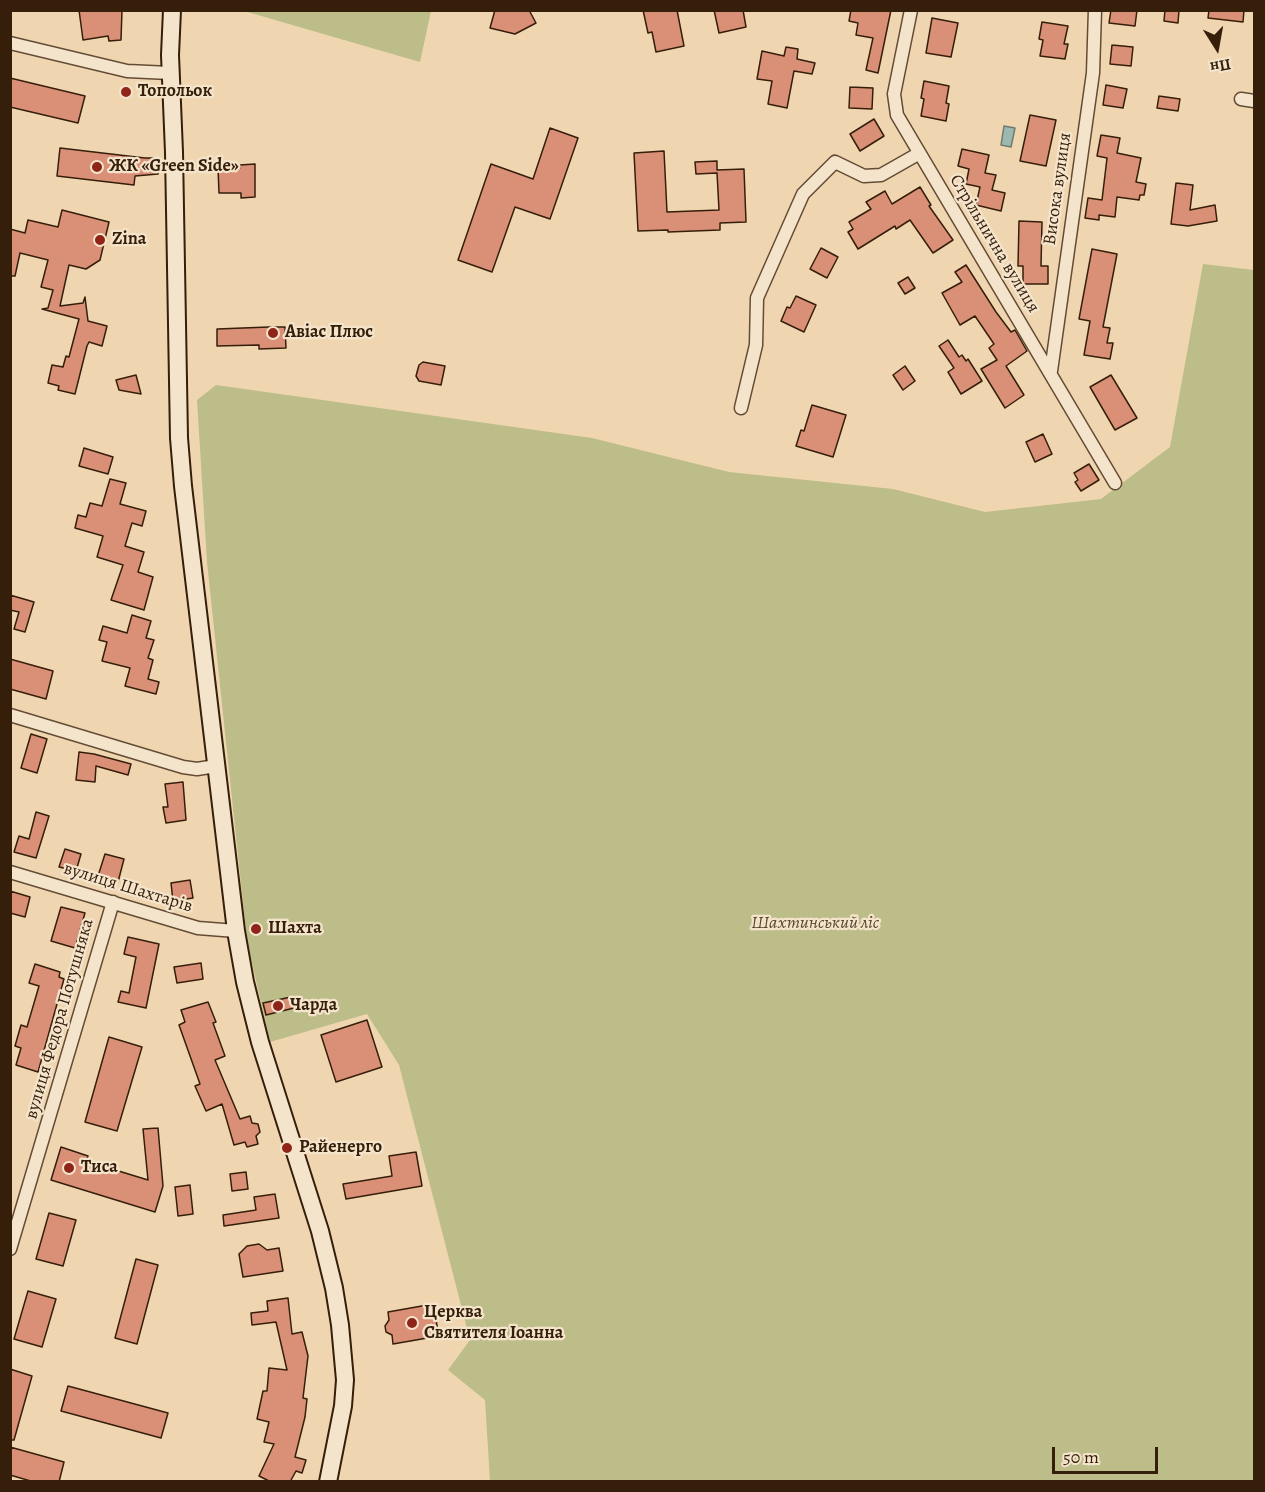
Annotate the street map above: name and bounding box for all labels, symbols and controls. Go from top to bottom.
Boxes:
north arrow [1187,18,1247,78]
text: Пн [1208,53,1233,78]
place label: Топольок [138,81,212,103]
marker: Топольок [119,85,133,99]
street label: Висока вулиця [1039,131,1077,247]
place label: ЖК «Green Side» [109,156,239,178]
marker: ЖК «Green Side» [90,160,104,174]
street label: Стрільнична вулиця [944,171,1044,317]
place label: Zina [112,229,147,251]
marker: Zina [93,233,107,247]
place label: Авіас Плюс [285,322,373,344]
marker: Авіас Плюс [266,326,280,340]
street label: вулиця Шахтарів [61,858,195,918]
park label: Шахтинський ліс [751,913,879,935]
street label: вулиця Федора Потушняка [21,916,99,1122]
place label: Шахта [268,918,322,940]
marker: Шахта [249,922,263,936]
place label: Чарда [290,995,337,1017]
marker: Чарда [271,999,285,1013]
place label: Райенерго [299,1137,382,1159]
marker: Райенерго [280,1141,294,1155]
place label: Тиса [81,1157,118,1179]
marker: Тиса [62,1161,76,1175]
place label: Церква Святителя Іоанна [424,1302,563,1344]
marker: Церква Святителя Іоанна [405,1316,419,1330]
scale bar [1055,1435,1162,1473]
text: 50 m [1063,1445,1099,1469]

